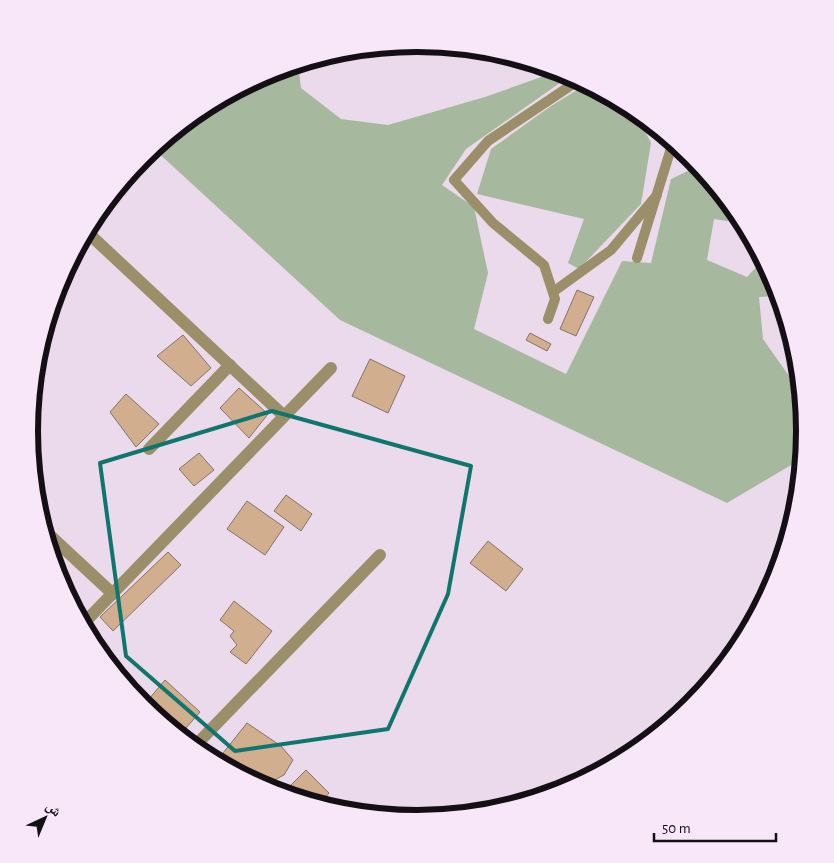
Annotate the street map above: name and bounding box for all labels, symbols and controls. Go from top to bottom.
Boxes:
north arrow [20,793,70,843]
text: ش [42,799,64,820]
scale bar [654,810,776,842]
text: 50 m [662,821,691,836]

